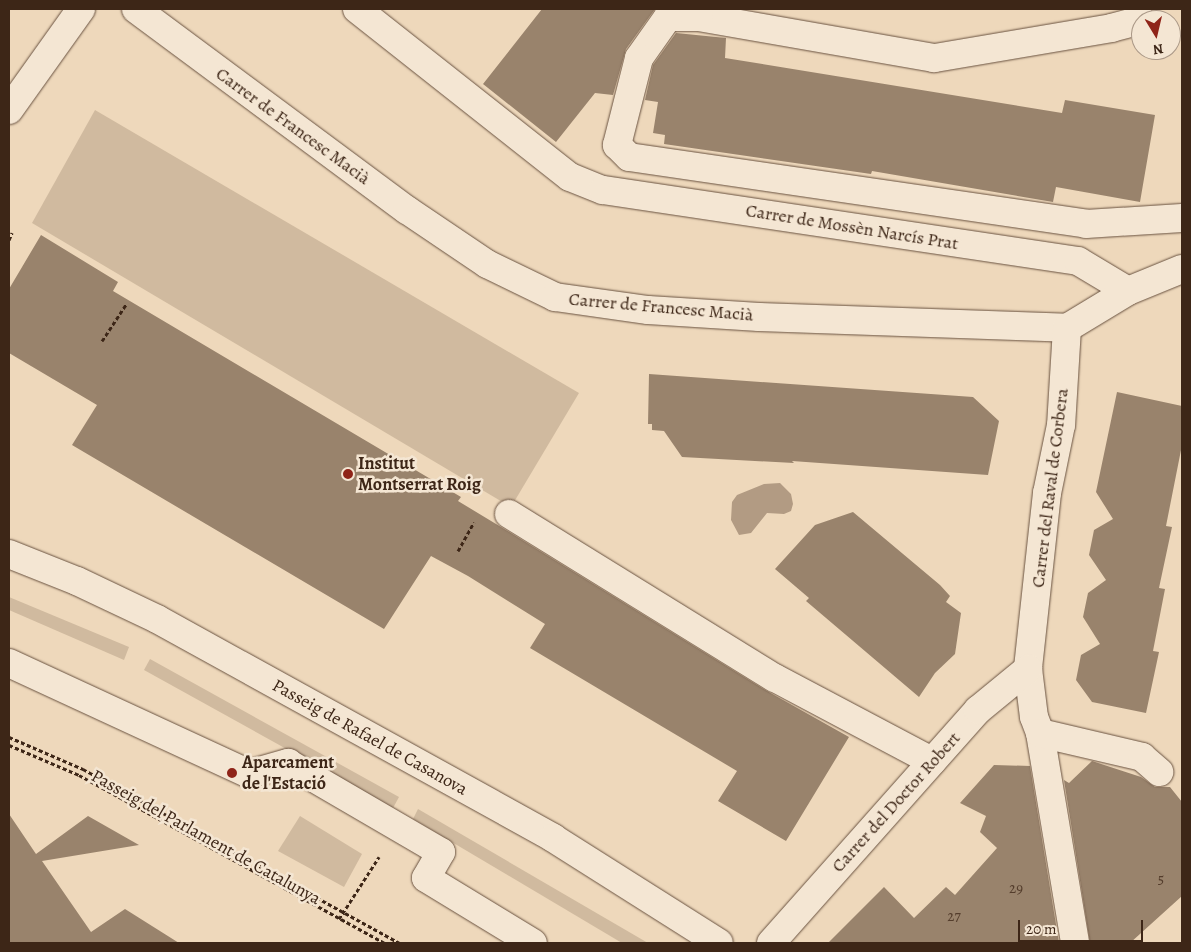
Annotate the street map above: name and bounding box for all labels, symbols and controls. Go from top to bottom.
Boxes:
north arrow [1131,10,1181,60]
text: N [1152,39,1165,60]
street label: Carrer de Francesc Macià [212,63,374,189]
street label: Carrer de Mossèn Narcís Prat [744,200,960,254]
street label: Carrer de Francesc Macià [568,288,754,326]
street label: Carrer del Raval de Corbera [1027,387,1073,589]
place label: Institut Montserrat Roig [358,453,481,496]
marker: Institut Montserrat Roig [342,468,354,480]
street label: Passeig de Rafael de Casanova [269,674,471,800]
street label: Carrer del Doctor Robert [827,727,965,877]
place label: Aparcament de l'Estació [242,752,334,794]
street label: Passeig del Parlament de Catalunya [88,765,324,909]
marker: Aparcament de l'Estació [226,767,238,779]
house number: 5 [1158,871,1164,889]
house number: 29 [1009,880,1023,898]
house number: 27 [947,908,961,926]
scale bar [1021,910,1146,942]
text: 20 m [1026,919,1057,939]

